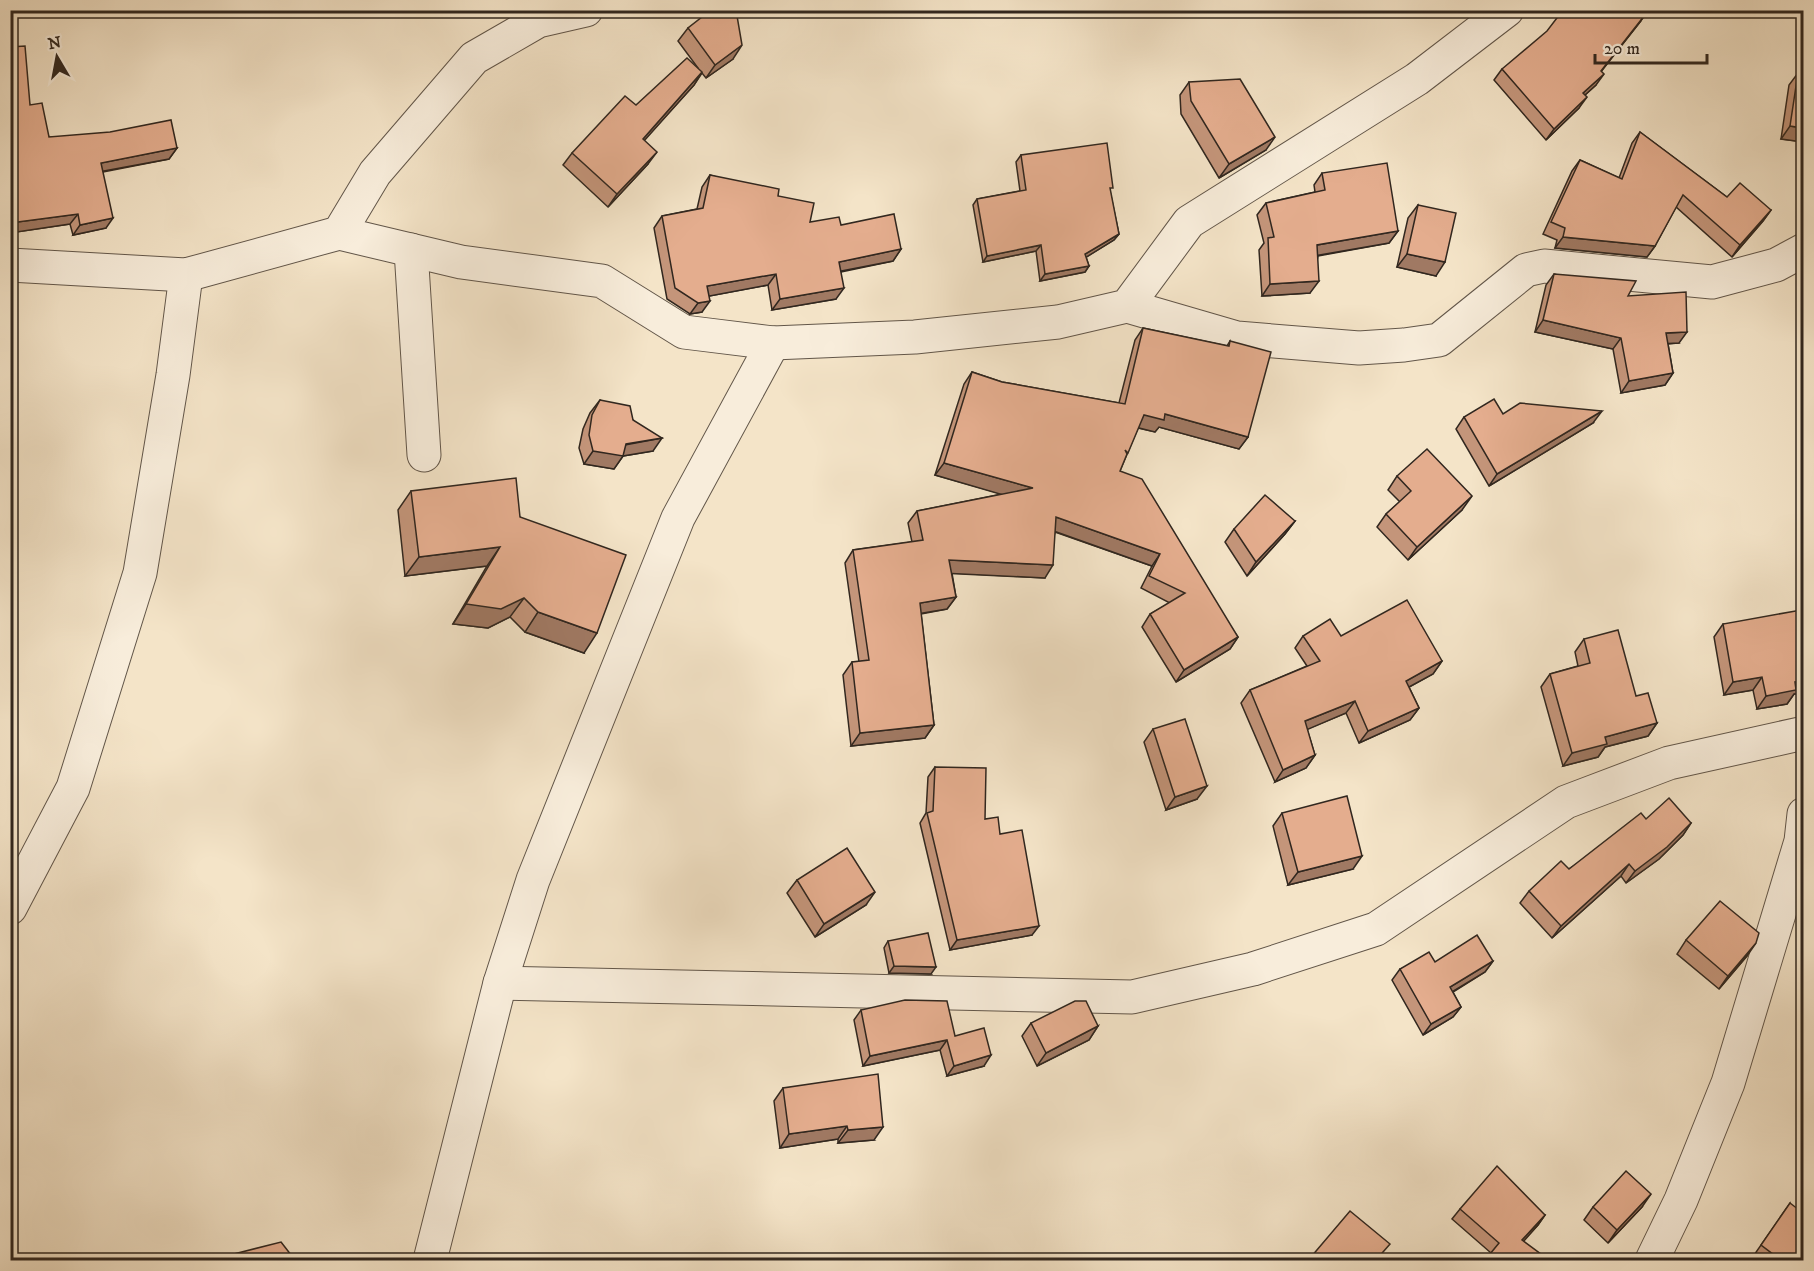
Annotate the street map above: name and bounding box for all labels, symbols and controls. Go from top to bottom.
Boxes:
north arrow [27,27,87,87]
scale bar [1595,27,1708,65]
text: N [46,32,63,54]
text: 20 m [1604,38,1640,60]

